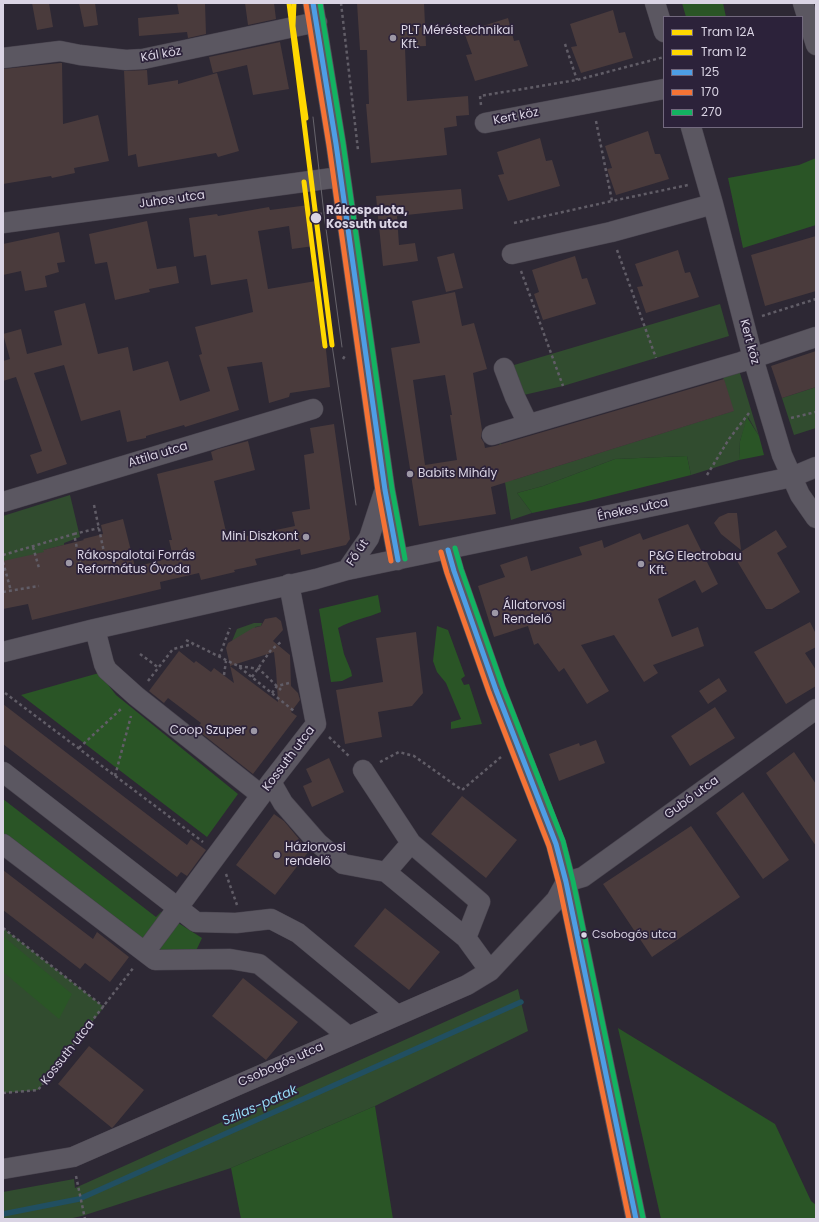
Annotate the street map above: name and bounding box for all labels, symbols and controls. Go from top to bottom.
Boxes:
legend [663,16,803,128]
text: Tram 12A [701,23,754,40]
place label: PLT Méréstechnikai Kft. [401,24,513,52]
marker: PLT Méréstechnikai Kft. [388,33,398,43]
text: Tram 12 [701,43,746,60]
street label: Kál köz [140,44,182,66]
text: 125 [701,63,719,80]
text: 170 [701,83,719,100]
text: 270 [701,103,722,120]
street label: Kert köz [492,106,540,128]
street label: Juhos utca [138,188,206,212]
place label: Rákospalota, Kossuth utca [326,204,408,232]
marker: Rákospalota, Kossuth utca [309,211,323,225]
street label: Kert köz [736,318,762,366]
street label: Attila utca [126,439,190,471]
place label: Babits Mihály [418,467,497,481]
marker: Babits Mihály [405,469,415,479]
street label: Énekes utca [596,495,670,525]
place label: Mini Diszkont [222,530,298,544]
marker: Mini Diszkont [301,532,311,542]
street label: Fő út [344,537,372,569]
place label: Rákospalotai Forrás Református Óvoda [77,549,195,577]
place label: P&G Electrobau Kft. [649,550,742,578]
marker: Rákospalotai Forrás Református Óvoda [64,558,74,568]
marker: P&G Electrobau Kft. [636,559,646,569]
place label: Állatorvosi Rendelő [503,599,565,627]
marker: Állatorvosi Rendelő [490,608,500,618]
place label: Coop Szuper [170,724,246,738]
street label: Kossuth utca [260,724,318,794]
marker: Coop Szuper [249,726,259,736]
street label: Gubó utca [662,774,722,822]
place label: Háziorvosi rendelő [285,841,346,869]
marker: Háziorvosi rendelő [272,850,282,860]
place label: Csobogós utca [592,928,676,942]
marker: Csobogós utca [579,930,589,940]
street label: Kossuth utca [38,1018,98,1088]
street label: Csobogós utca [236,1040,326,1090]
water label: Szilas-patak [220,1083,300,1129]

